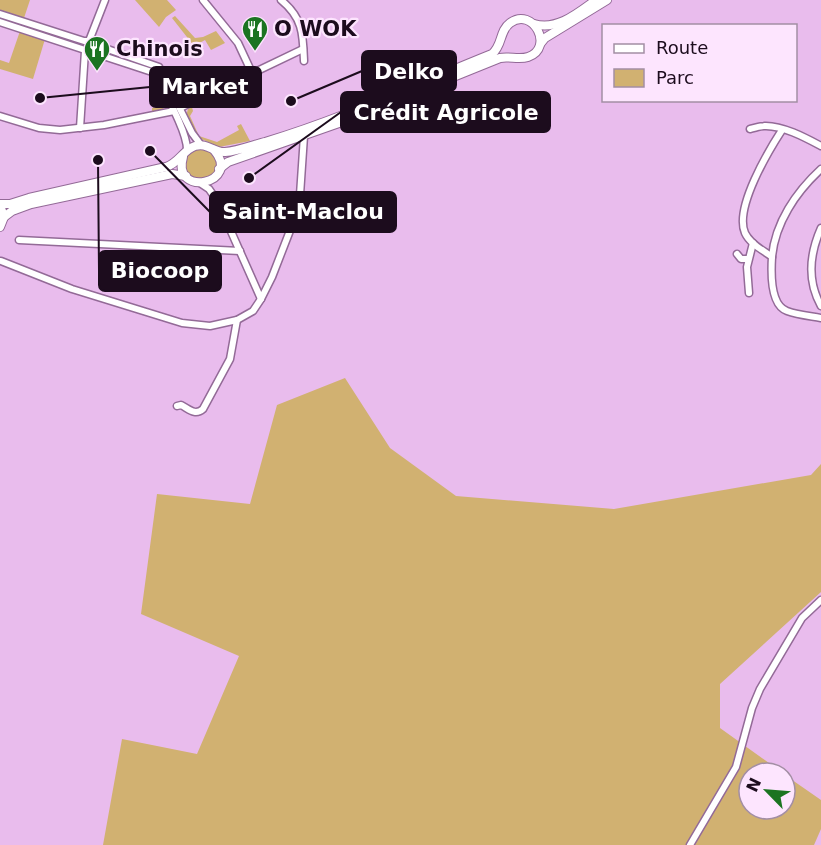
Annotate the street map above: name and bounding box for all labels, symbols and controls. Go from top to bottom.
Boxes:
restaurant icon: O WOK [240,14,270,52]
place label: O WOK [274,17,357,41]
legend [602,24,797,102]
restaurant icon: Chinois [82,34,112,72]
place label: Chinois [116,37,203,61]
text: Route [656,37,708,58]
callout: Delko [362,51,456,91]
text: Delko [374,59,444,84]
callout: Market [150,67,261,107]
text: Parc [656,67,694,88]
text: Market [161,74,249,99]
callout: Crédit Agricole [341,92,550,132]
text: Crédit Agricole [353,100,539,125]
callout: Saint-Maclou [210,192,396,232]
text: Saint-Maclou [222,199,384,224]
callout: Biocoop [99,251,221,291]
text: Biocoop [111,258,209,283]
north arrow [737,761,797,821]
text: N [742,775,765,795]

